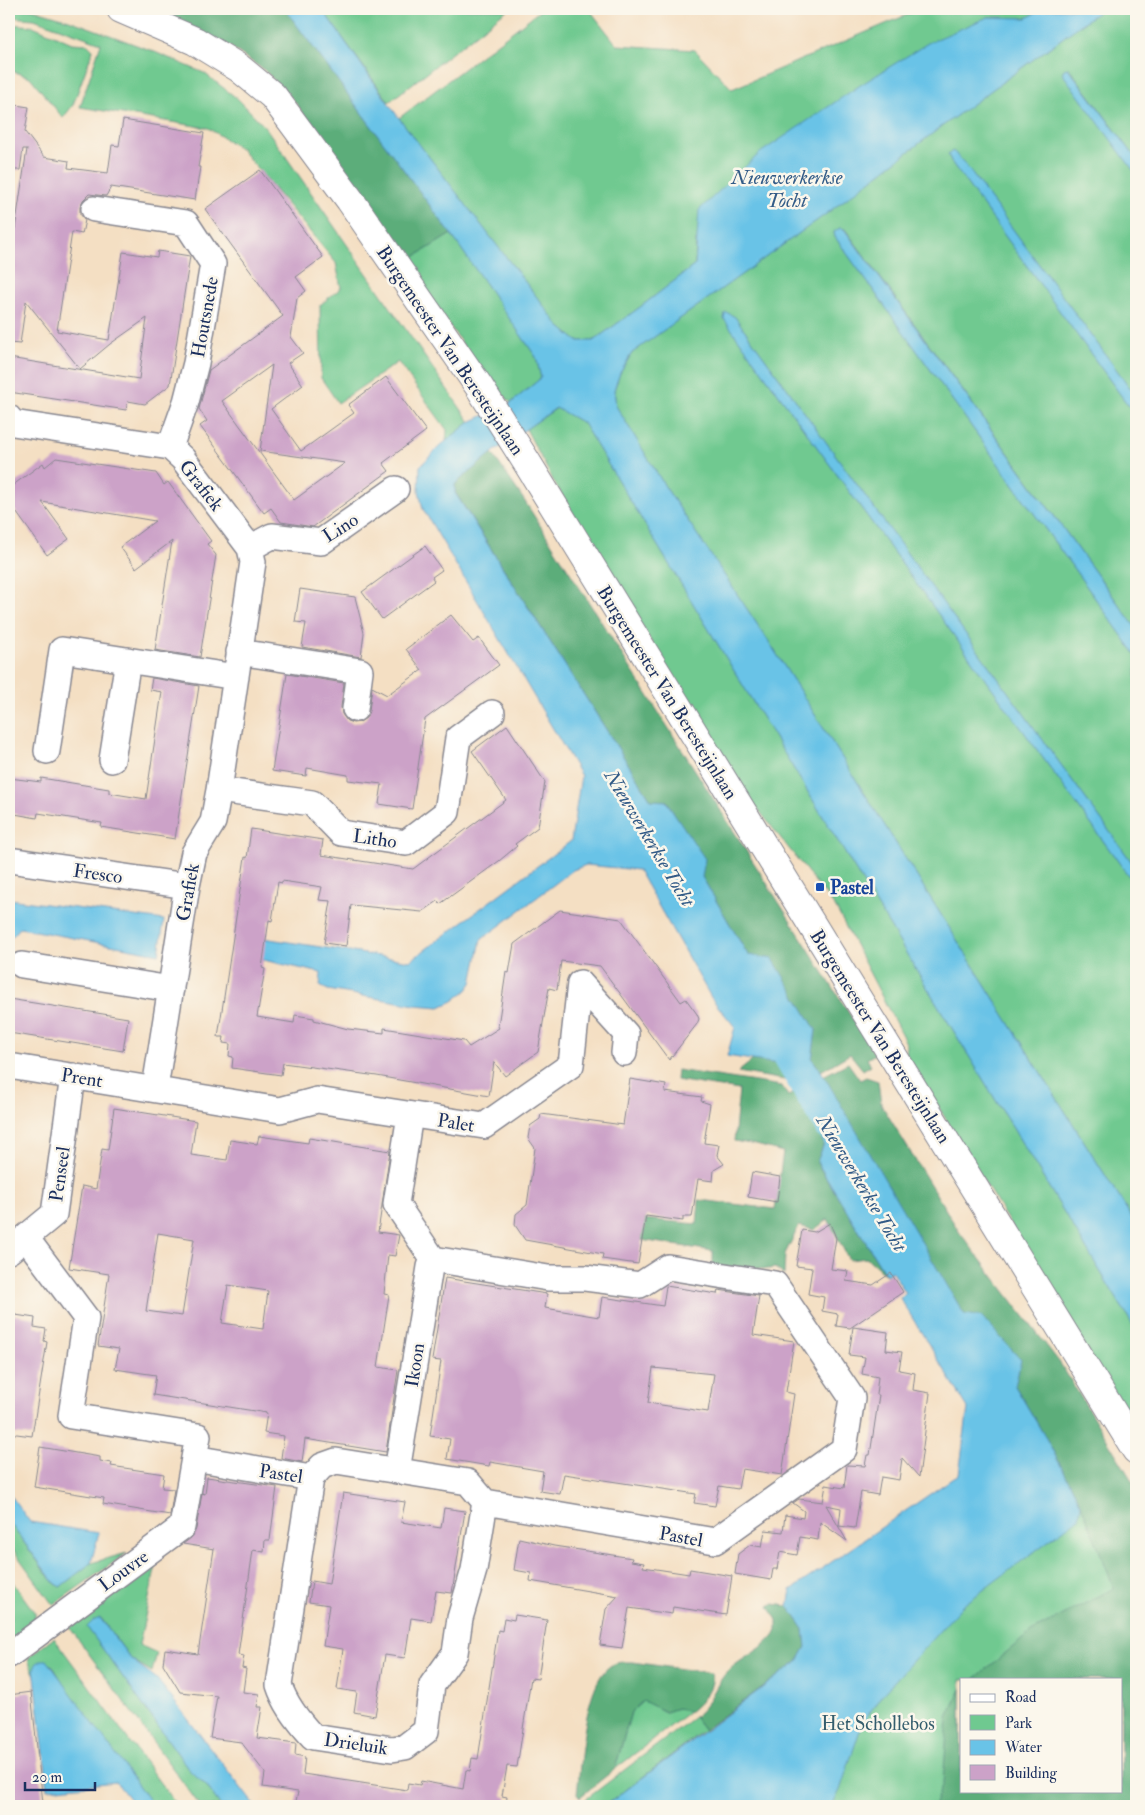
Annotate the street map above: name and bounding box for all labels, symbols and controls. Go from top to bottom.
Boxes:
water label: Nieuwerkerkse Tocht [731,165,843,213]
street label: Burgemeester Van Beresteijnlaan [371,241,529,460]
street label: Houtsnede [186,275,224,360]
street label: Grafiek [174,455,229,516]
street label: Lino [318,508,363,548]
street label: Burgemeester Van Beresteijnlaan [591,581,743,804]
water label: Nieuwerkerkse Tocht [598,764,701,912]
street label: Litho [351,824,398,854]
street label: Fresco [72,859,124,889]
street label: Grafiek [171,861,205,923]
place label: Pastel [830,876,874,900]
marker: Pastel [814,881,826,893]
street label: Burgemeester Van Beresteijnlaan [804,925,956,1148]
street label: Prent [59,1063,104,1093]
street label: Palet [436,1108,476,1138]
water label: Nieuwerkerkse Tocht [810,1109,913,1257]
street label: Penseel [44,1145,76,1203]
street label: Ikoon [400,1341,430,1389]
street label: Pastel [257,1459,304,1489]
street label: Pastel [657,1521,705,1553]
street label: Louvre [94,1545,153,1597]
legend [960,1678,1122,1792]
text: Road [1005,1688,1037,1707]
park label: Het Schollebos [821,1712,935,1736]
text: Park [1005,1714,1032,1733]
street label: Drieluik [322,1728,389,1760]
text: Water [1004,1738,1042,1757]
scale bar [25,1760,95,1792]
text: Building [1005,1764,1057,1783]
text: 20 m [32,1768,62,1787]

